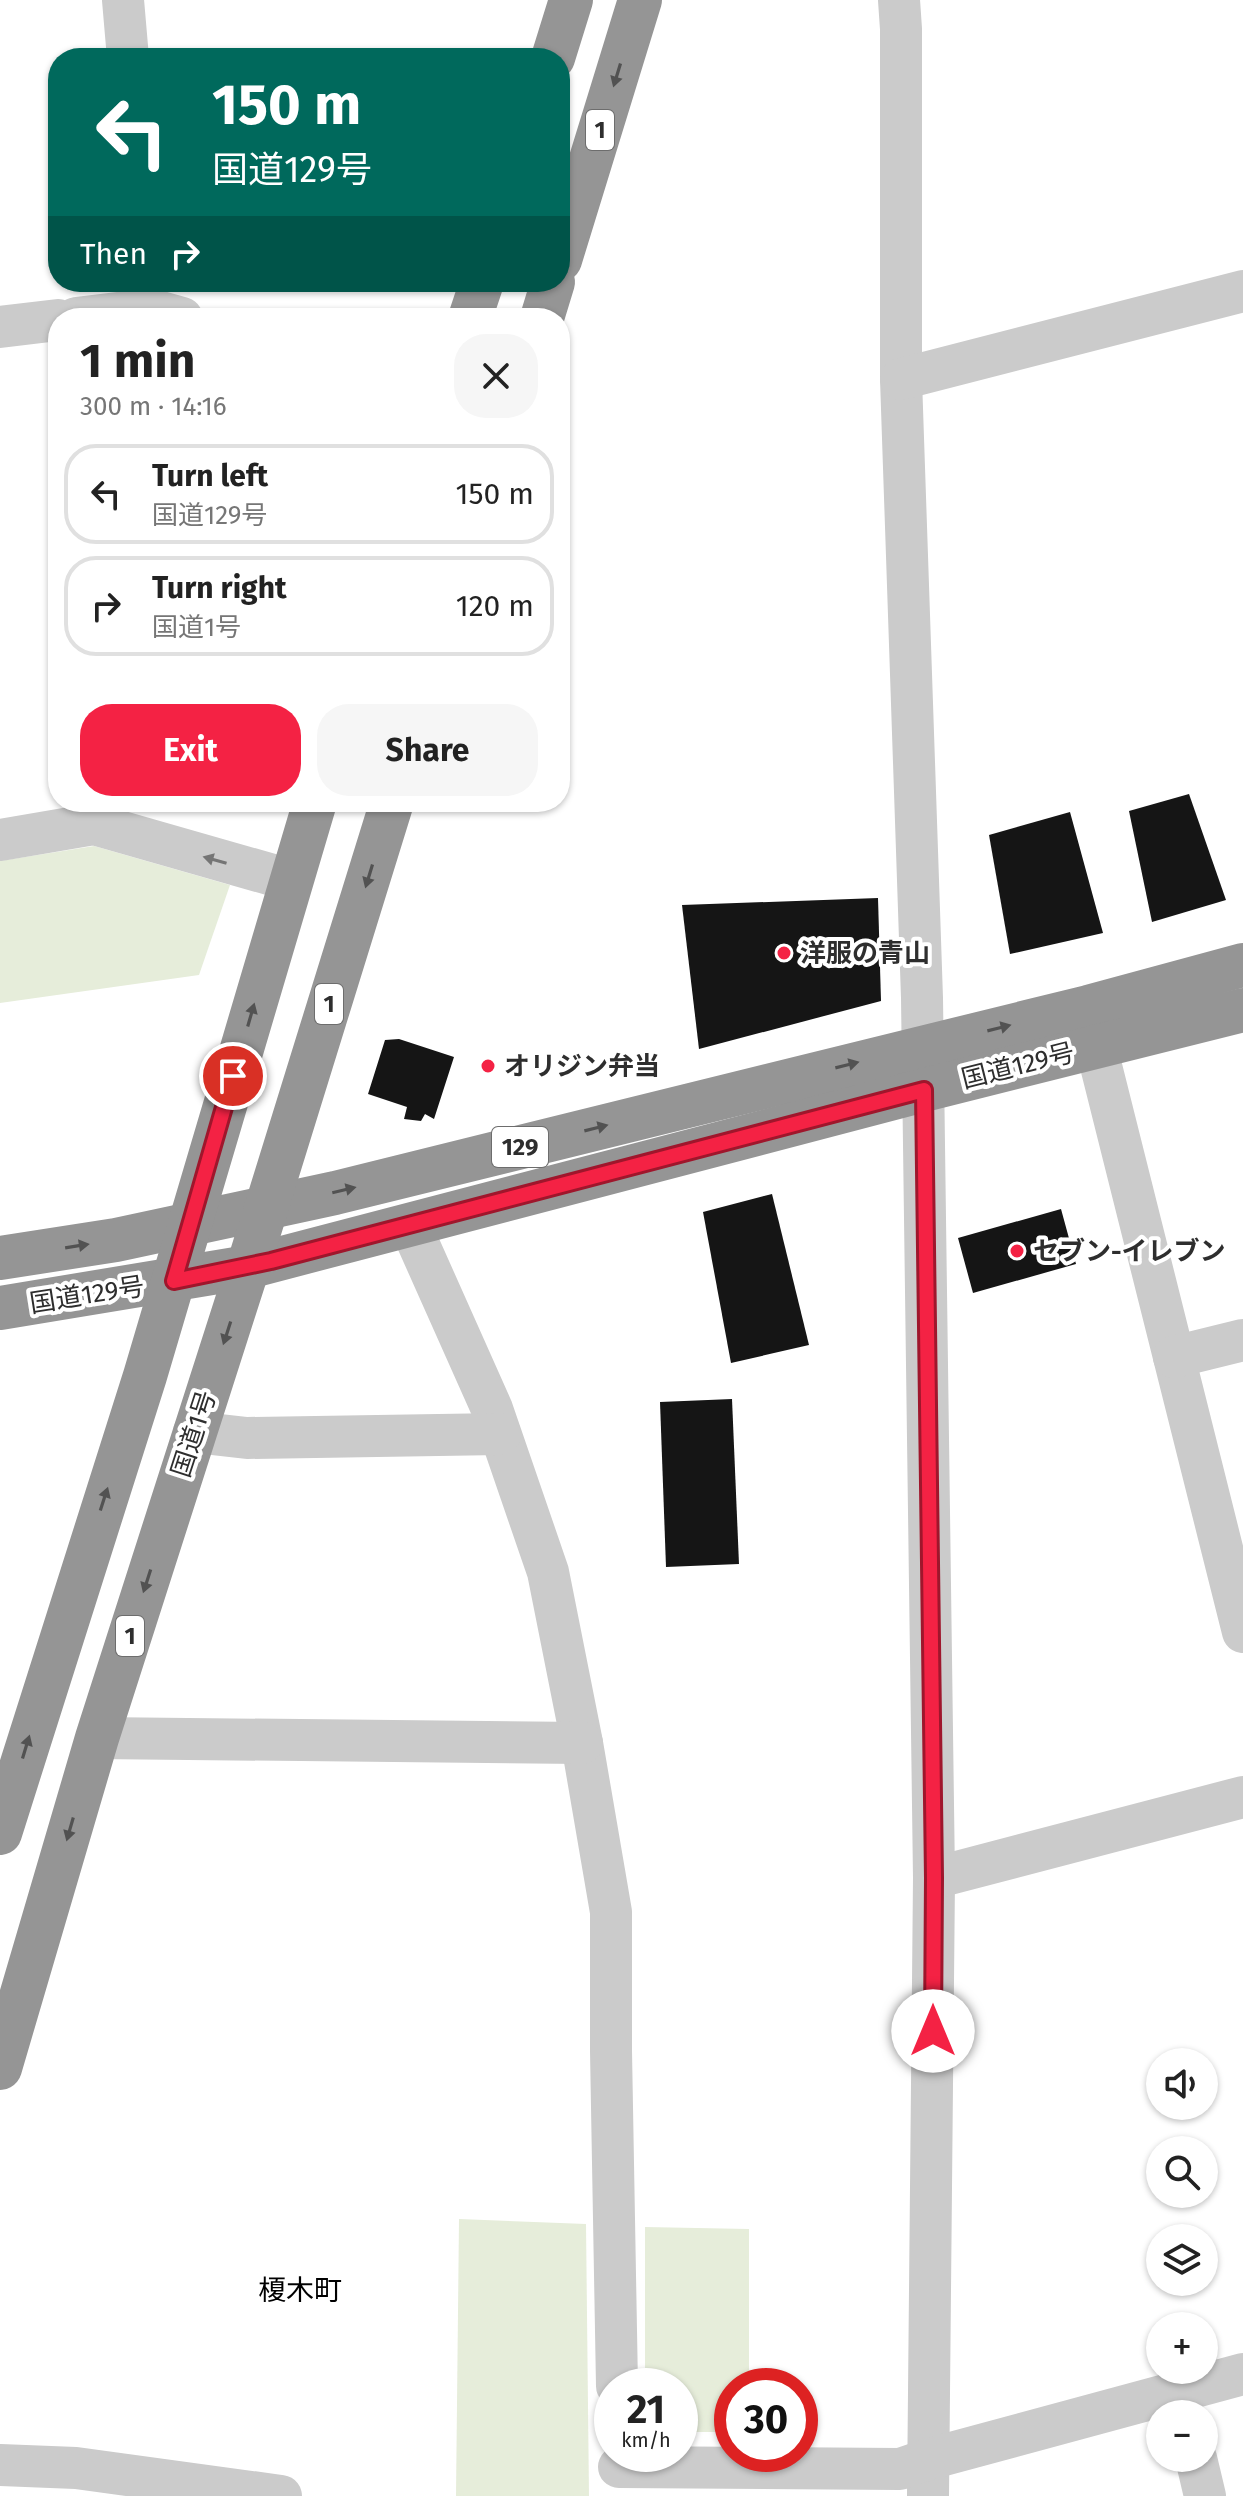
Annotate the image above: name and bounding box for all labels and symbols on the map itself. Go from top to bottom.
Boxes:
one-way arrow [611,63,623,87]
road number: 1 [586,110,614,150]
one-way arrow [203,853,228,865]
one-way arrow [362,865,375,889]
place label: 洋服の青山 [800,938,930,969]
marker: 洋服の青山 [775,944,793,962]
road number: 1 [315,984,343,1024]
one-way arrow [245,1003,258,1027]
one-way arrow [987,1022,1012,1034]
street label: 国道129号 [958,1037,1078,1095]
pin [199,1042,267,1110]
place label: オリジン弁当 [504,1051,660,1082]
marker: オリジン弁当 [479,1057,497,1075]
one-way arrow [834,1058,859,1071]
one-way arrow [584,1121,609,1133]
road number: 129 [492,1127,548,1167]
one-way arrow [332,1184,357,1196]
place label: セブン-イレブン [1033,1236,1226,1267]
one-way arrow [65,1239,90,1252]
marker: セブン-イレブン [1008,1242,1026,1260]
street label: 国道129号 [28,1271,146,1319]
one-way arrow [220,1322,232,1346]
street label: 国道1号 [165,1387,223,1481]
one-way arrow [99,1487,111,1511]
one-way arrow [140,1569,153,1593]
road number: 1 [116,1616,144,1656]
one-way arrow [20,1735,33,1759]
one-way arrow [63,1818,76,1842]
position arrow [891,1989,975,2073]
district label: 榎木町 [258,2274,342,2307]
speed limit sign: 30 [714,2368,818,2472]

